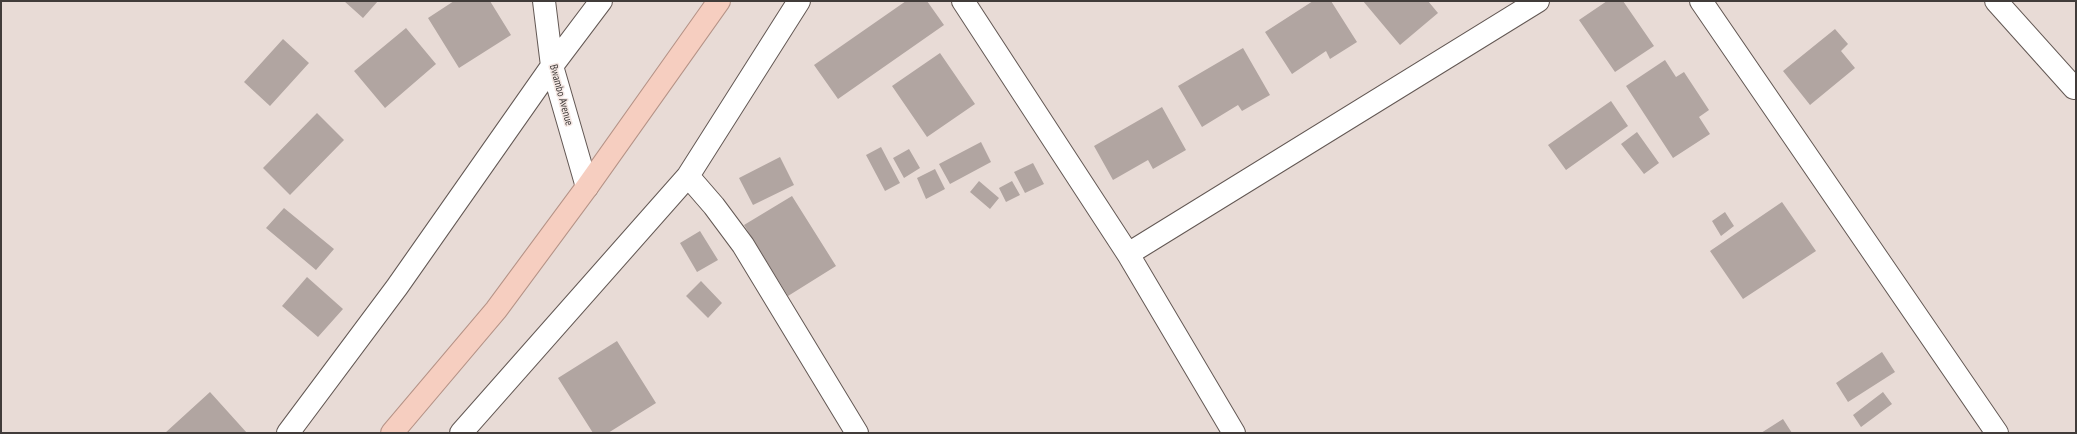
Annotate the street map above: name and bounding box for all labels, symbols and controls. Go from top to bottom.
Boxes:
street label: Bwambo Avenue [546,63,576,127]

